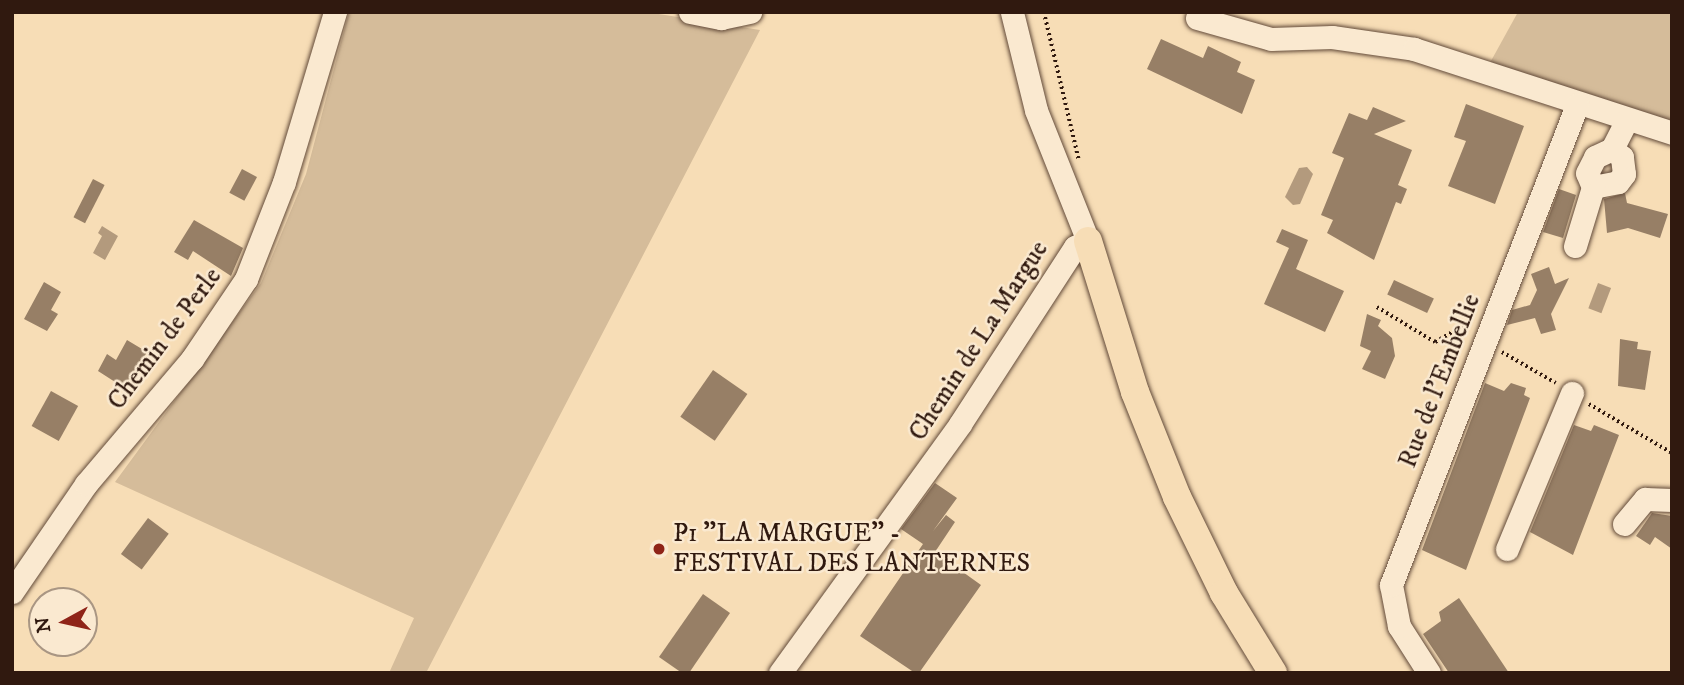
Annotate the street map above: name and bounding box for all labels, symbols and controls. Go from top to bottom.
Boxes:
street label: Chemin de La Margue [903,235,1055,447]
street label: Chemin de Perle [101,262,229,416]
street label: Rue de l'Embellie [1392,290,1488,472]
place label: P1 "LA MARGUE" - FESTIVAL DES LANTERNES [673,518,1030,580]
marker: P1 "LA MARGUE" - FESTIVAL DES LANTERNES [651,541,667,557]
north arrow [28,587,98,657]
text: N [31,615,56,634]

